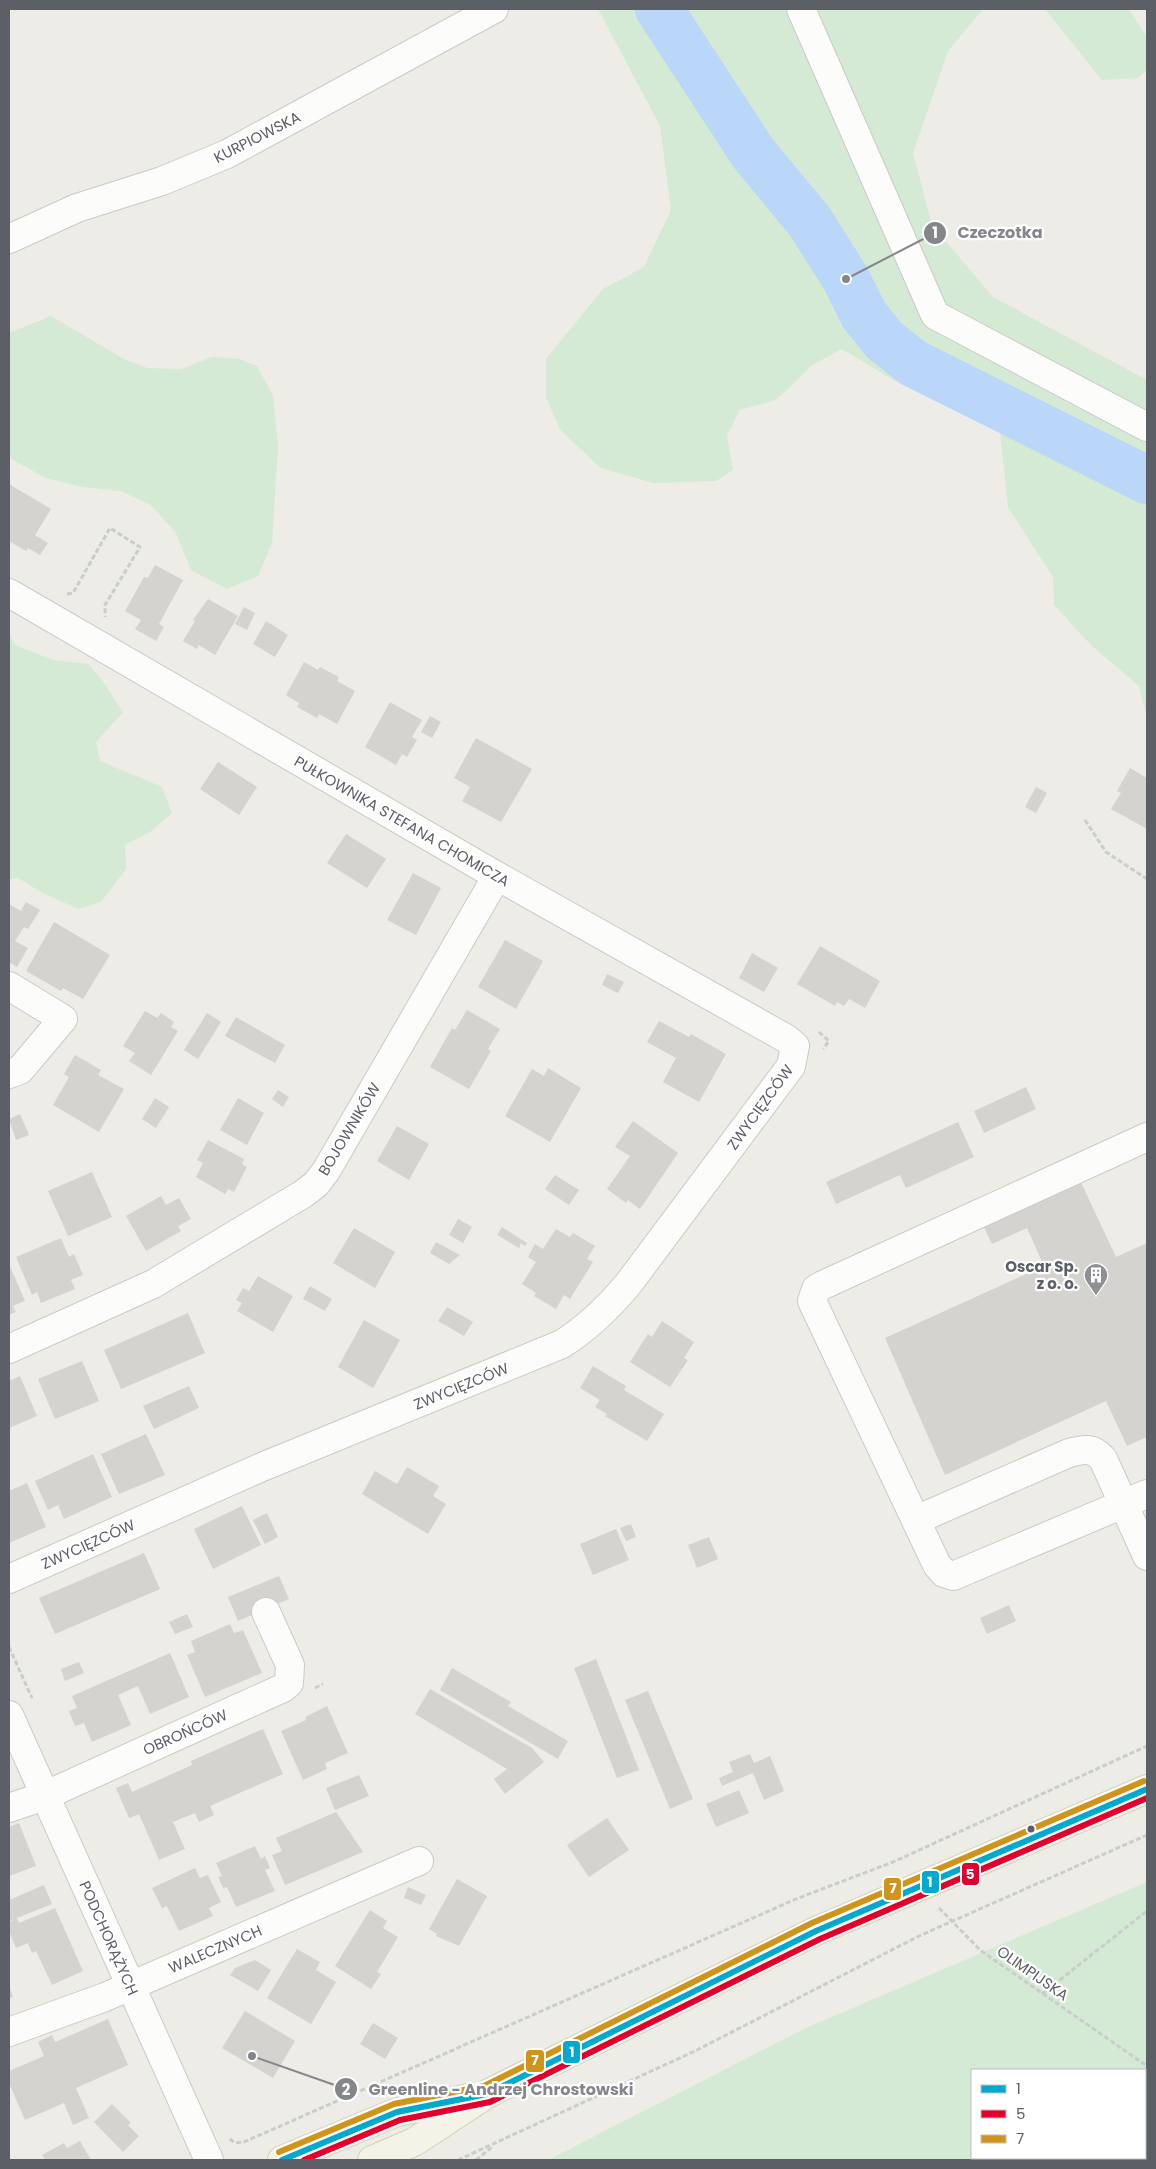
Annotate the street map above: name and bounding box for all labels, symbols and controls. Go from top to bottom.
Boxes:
street label: KURPIOWSKA [210,106,304,168]
callout: Czeczotka [923,217,1053,248]
text: Czeczotka [957,221,1043,244]
text: 1 [932,222,938,243]
street label: PUŁKOWNIKA STEFANA CHOMICZA [291,751,513,891]
street label: ZWYCIĘZCÓW [722,1060,798,1154]
street label: BOJOWNIKÓW [313,1078,385,1179]
place label: Oscar Sp. z o. o. [1005,1256,1078,1294]
building icon: Oscar Sp. z o. o. [1083,1262,1109,1296]
street label: ZWYCIĘZCÓW [410,1357,512,1415]
street label: ZWYCIĘZCÓW [38,1514,139,1574]
street label: OBROŃCÓW [139,1704,231,1760]
unlabelled marker [1026,1824,1036,1834]
line badge: 5 [961,1862,980,1886]
text: 5 [965,1864,975,1884]
line badge: 1 [921,1870,940,1894]
text: 1 [927,1872,933,1892]
line badge: 7 [883,1877,902,1901]
street label: PODCHORĄŻYCH [74,1878,144,1998]
text: 7 [889,1878,897,1898]
street label: WALECZNYCH [165,1920,265,1978]
street label: OLIMPIJSKA [993,1941,1073,2005]
line badge: 1 [562,2040,581,2064]
text: 1 [569,2042,575,2062]
line badge: 7 [525,2049,545,2073]
text: 7 [531,2050,539,2070]
legend [971,2069,1146,2159]
callout: Greenline - Andrzej Chrostowski [333,2074,643,2105]
text: Greenline - Andrzej Chrostowski [369,2078,633,2101]
text: 1 [1016,2078,1021,2099]
text: 2 [342,2079,351,2100]
text: 5 [1016,2103,1025,2124]
text: 7 [1016,2128,1024,2149]

